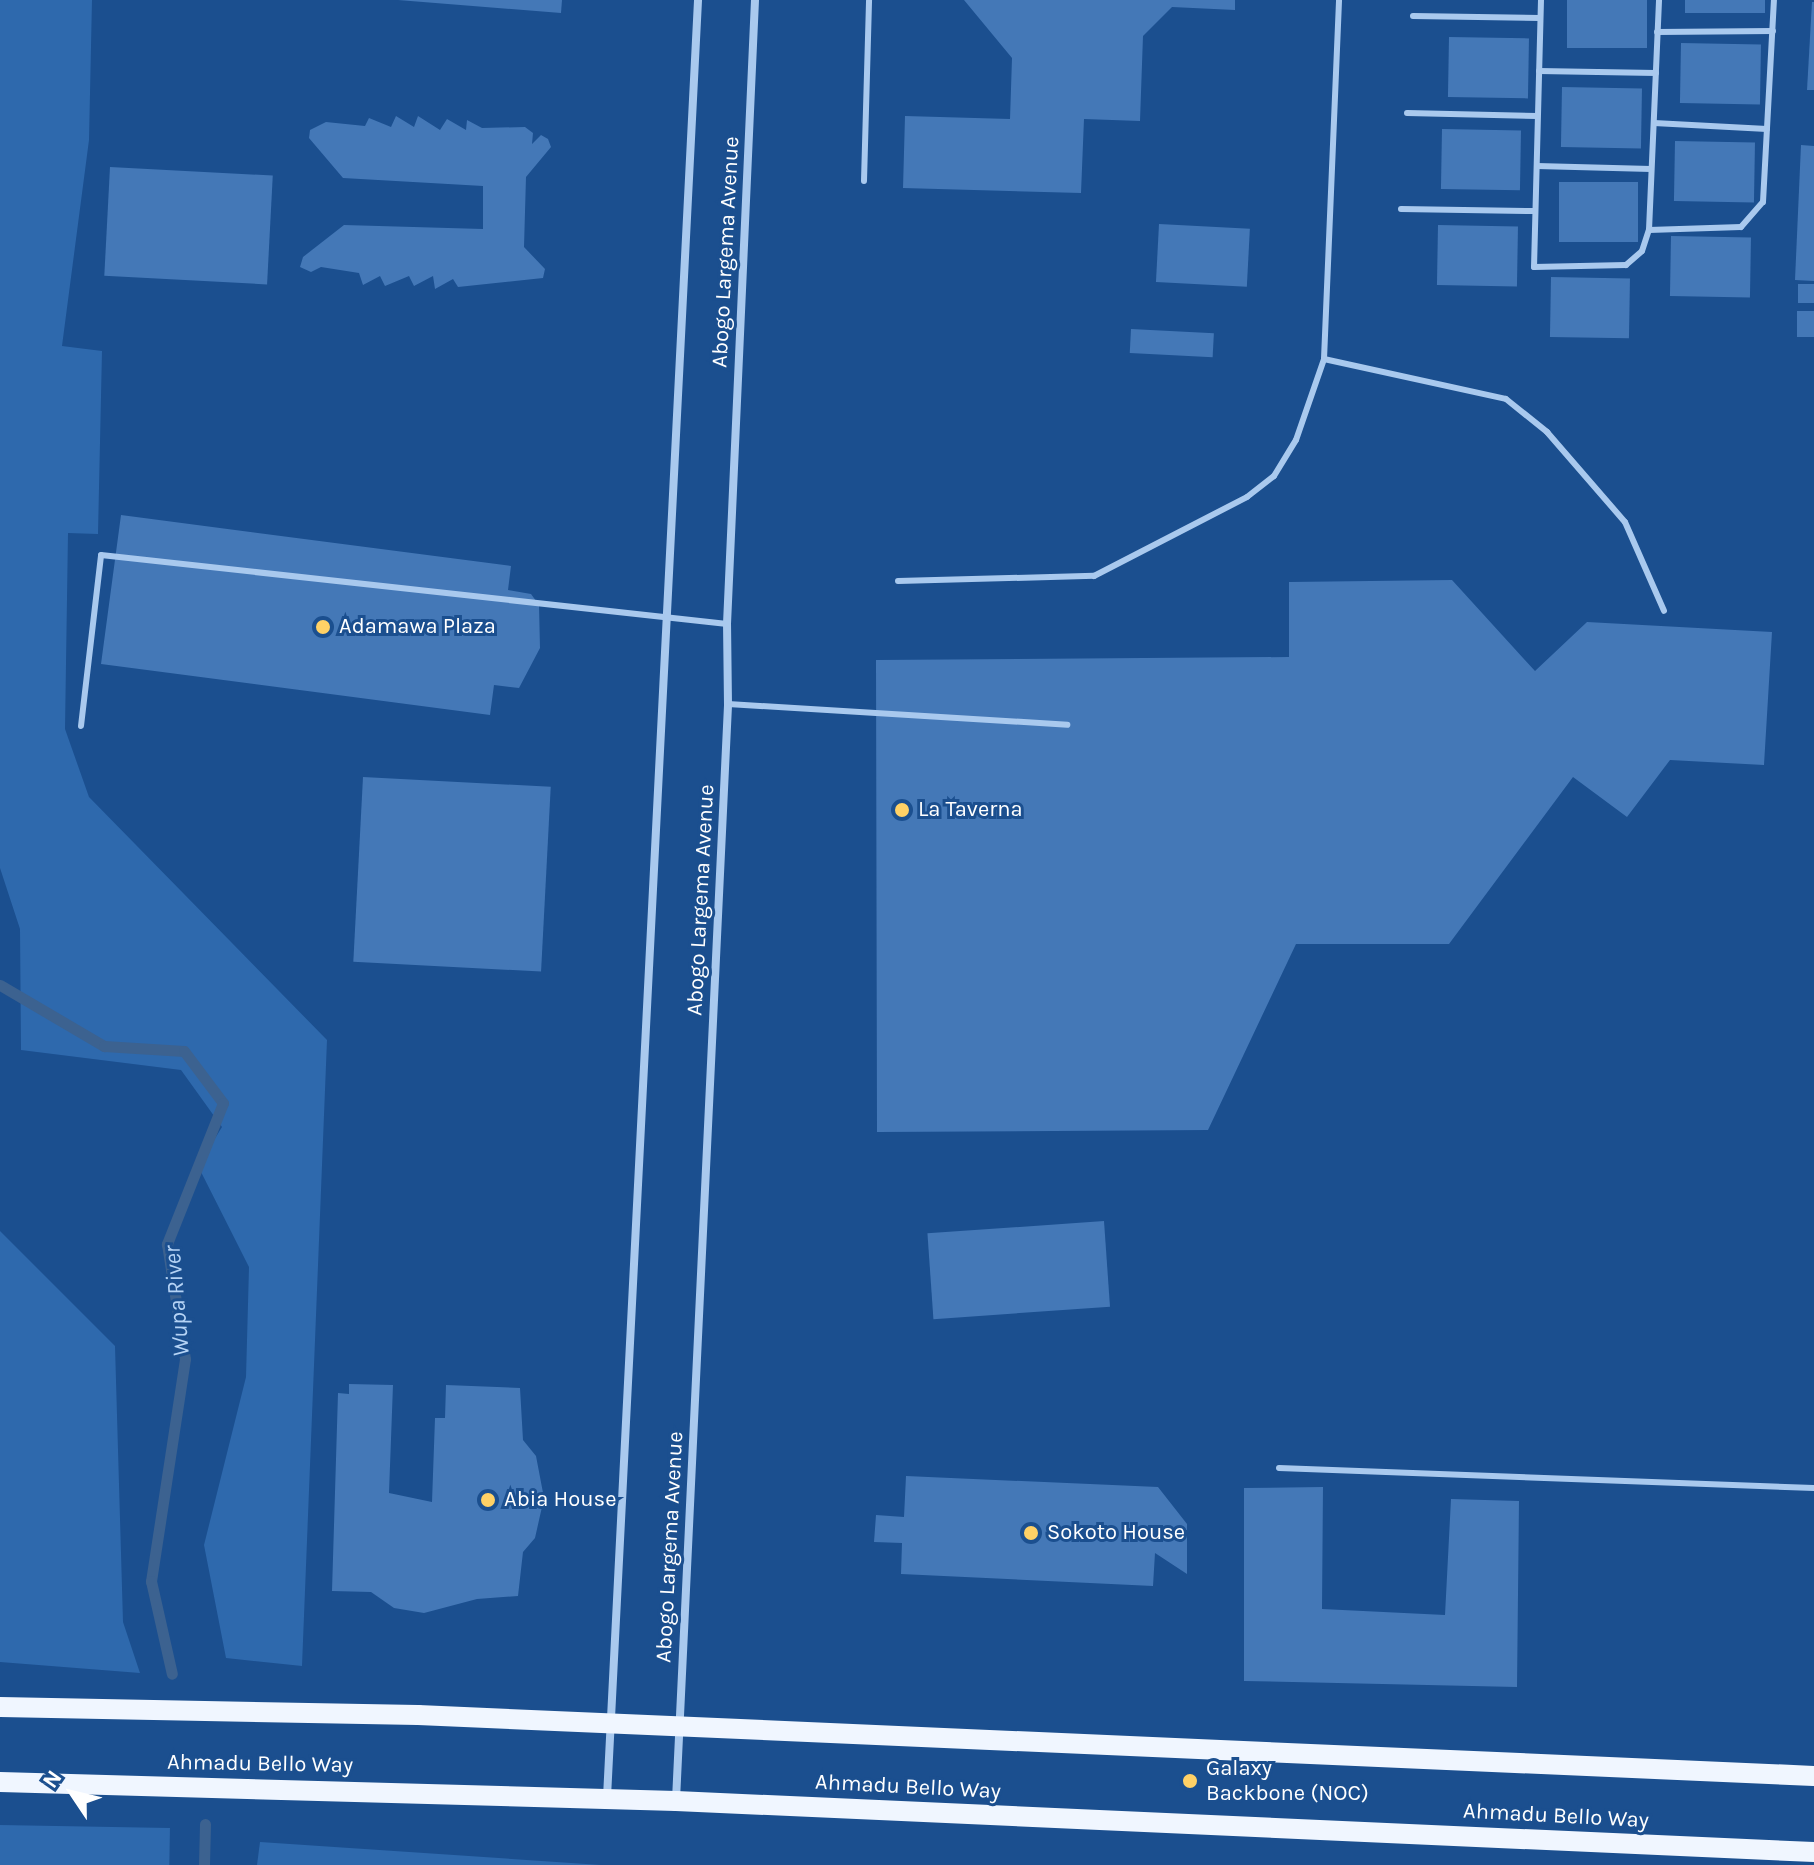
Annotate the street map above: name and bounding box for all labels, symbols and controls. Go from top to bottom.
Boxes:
street label: Abogo Largema Avenue [707,136,745,368]
place label: Adamawa Plaza [339,614,496,640]
marker: Adamawa Plaza [314,618,332,636]
street label: Abogo Largema Avenue [682,784,720,1016]
place label: La Taverna [918,797,1023,823]
marker: La Taverna [893,801,911,819]
water label: Wupa River [158,1244,196,1358]
street label: Abogo Largema Avenue [651,1431,689,1663]
place label: Abia House [504,1487,616,1513]
marker: Abia House [479,1491,497,1509]
place label: Sokoto House [1047,1520,1185,1546]
marker: Sokoto House [1022,1524,1040,1542]
street label: Ahmadu Bello Way [167,1749,353,1779]
north arrow [32,1753,112,1833]
place label: Galaxy Backbone (NOC) [1206,1755,1369,1806]
text: N [37,1765,68,1793]
street label: Ahmadu Bello Way [814,1769,1002,1805]
marker: Galaxy Backbone (NOC) [1181,1772,1199,1790]
street label: Ahmadu Bello Way [1462,1798,1650,1834]

